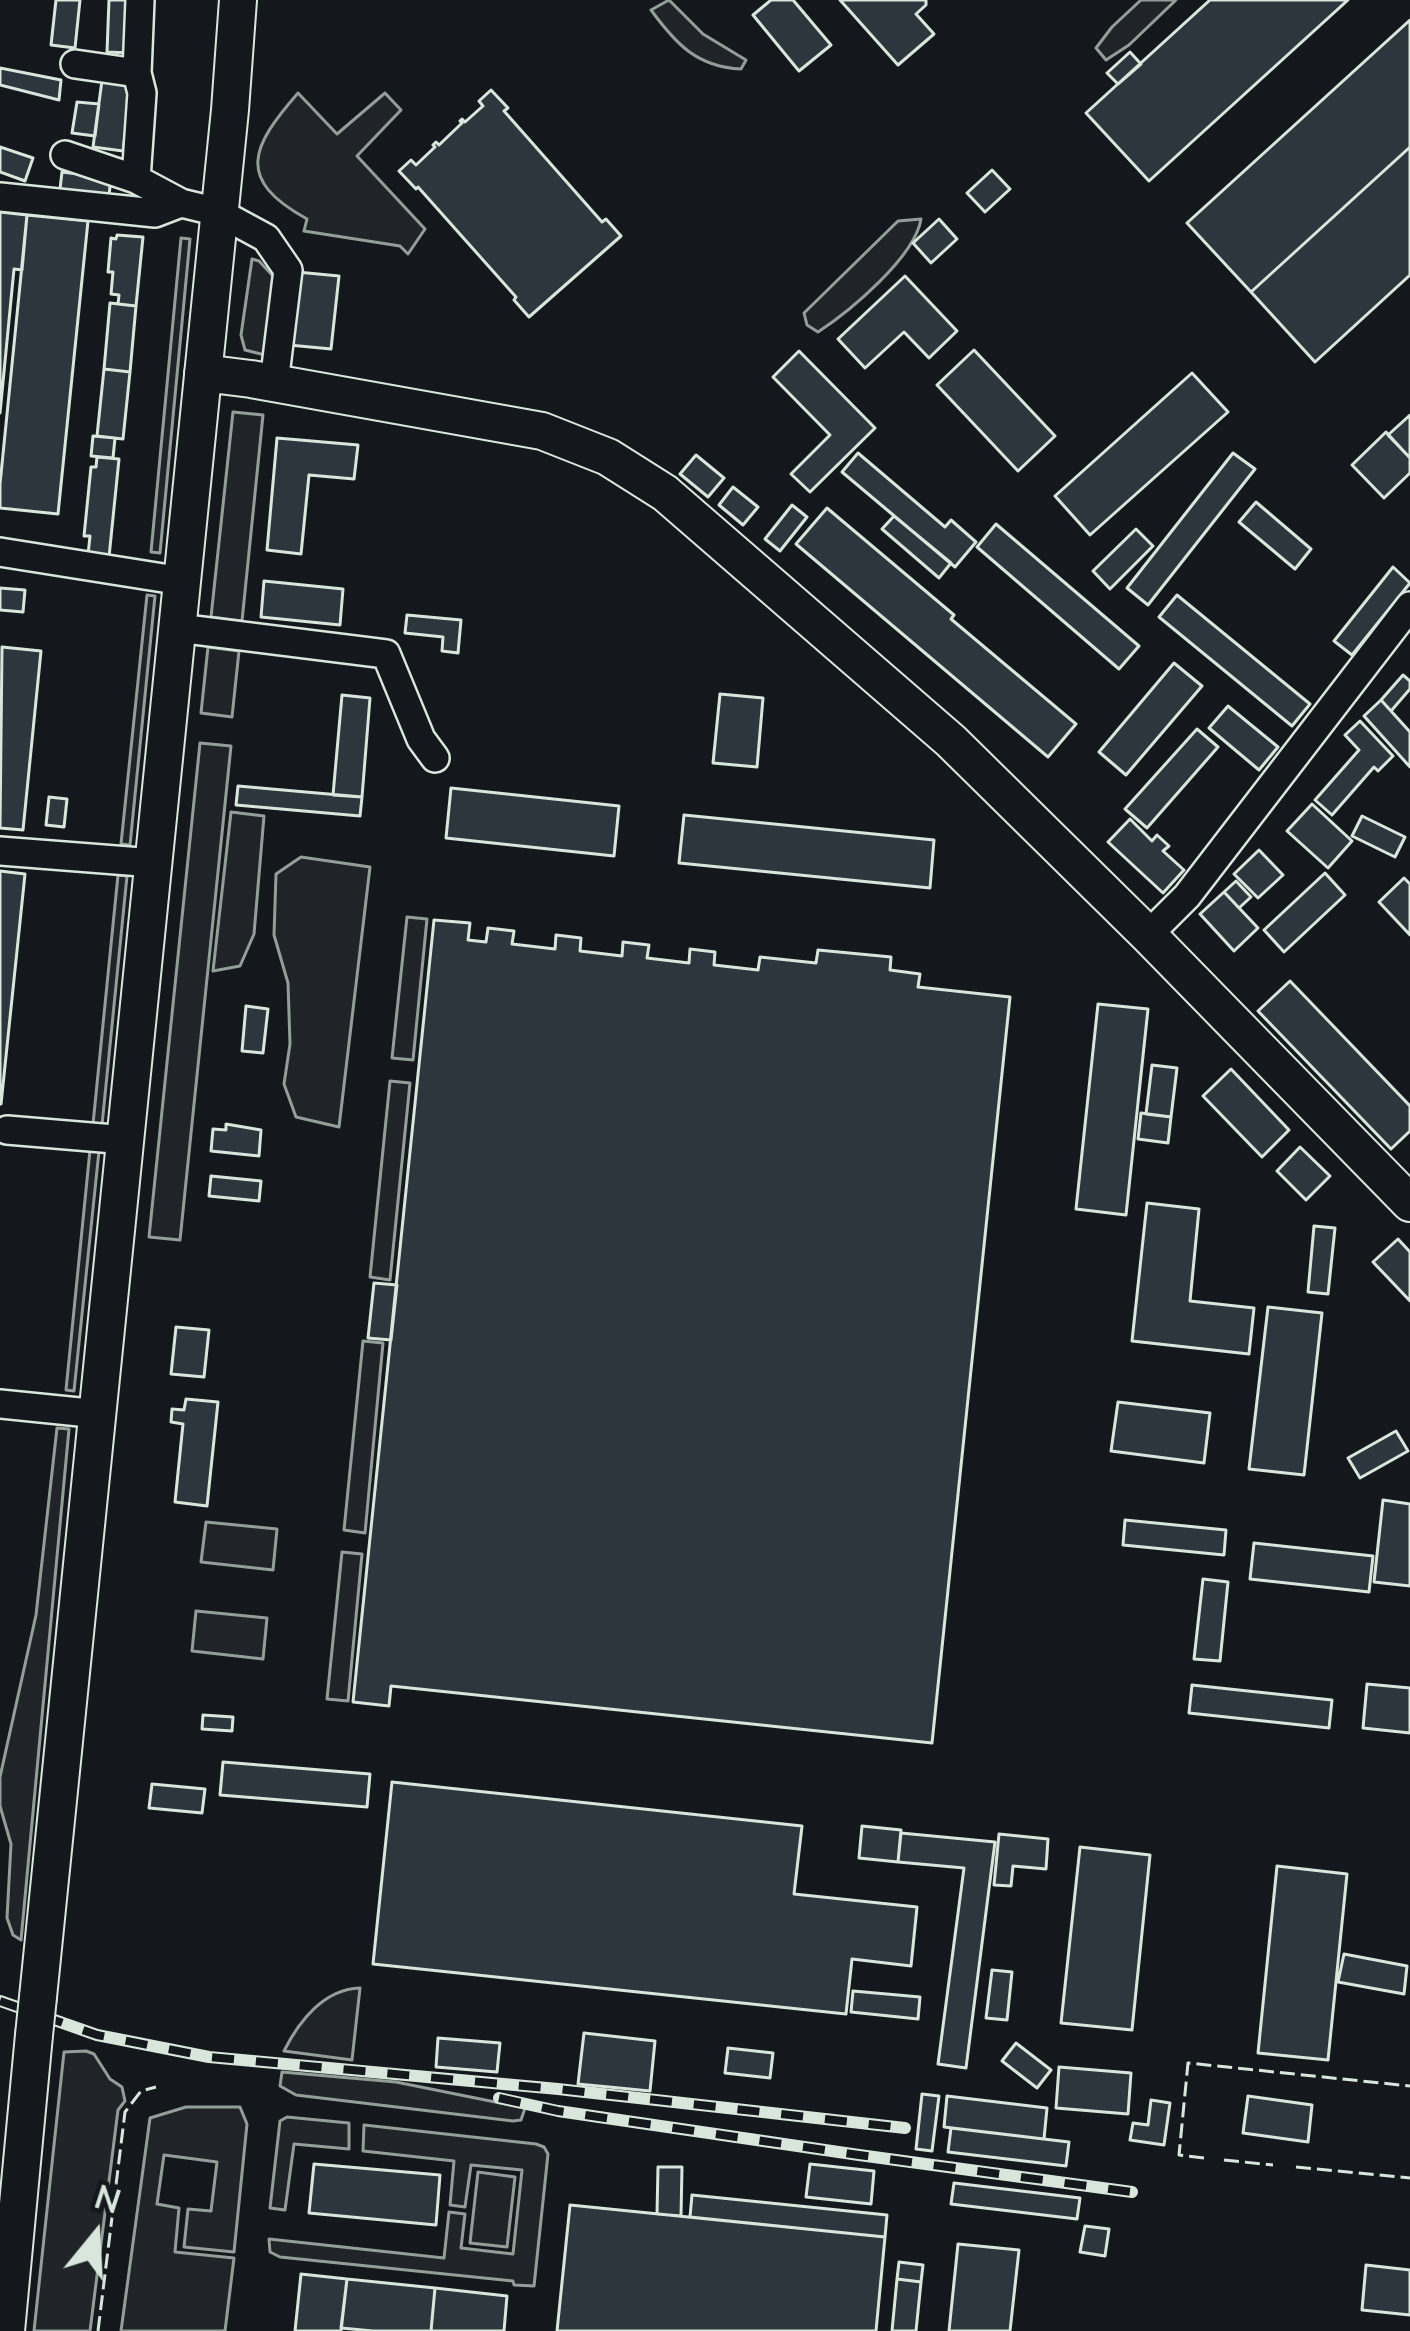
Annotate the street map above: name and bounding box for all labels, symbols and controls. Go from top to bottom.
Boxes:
north arrow [36,2175,156,2295]
text: N [89,2175,126,2225]

